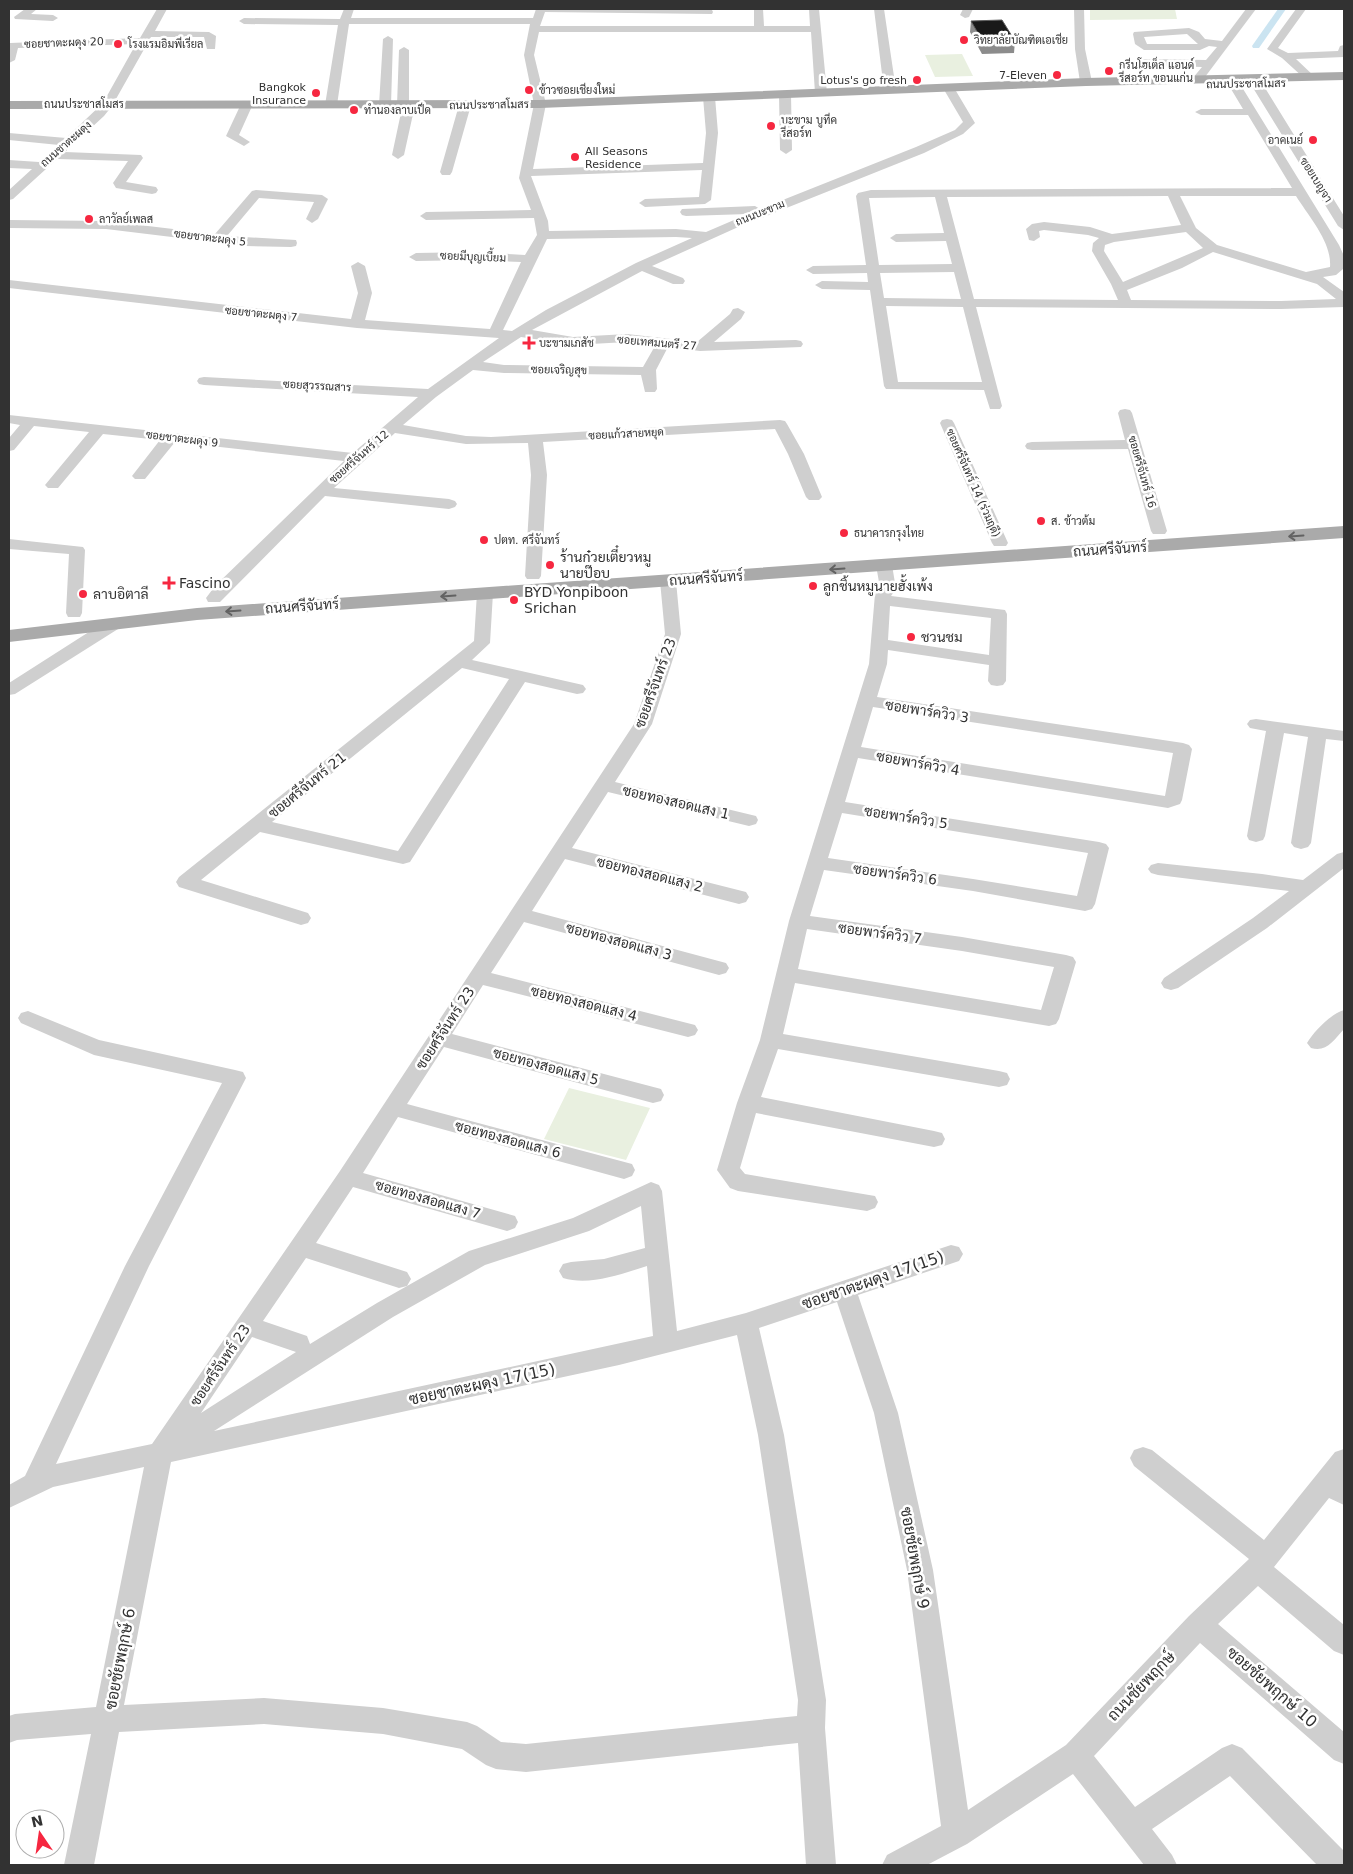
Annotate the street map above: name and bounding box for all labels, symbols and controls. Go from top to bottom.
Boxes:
place label: วิทยาลัยบัณฑิตเอเชีย [974,32,1068,47]
marker: วิทยาลัยบัณฑิตเอเชีย [958,34,970,46]
street label: ซอยชาตะผดุง 20 [24,35,104,53]
place label: โรงแรมอิมพีเรียล [127,36,203,51]
marker: โรงแรมอิมพีเรียล [112,38,124,50]
place label: กรีนโฮเต็ล แอนด์ รีสอร์ท ขอนแก่น [1118,56,1194,85]
marker: กรีนโฮเต็ล แอนด์ รีสอร์ท ขอนแก่น [1103,65,1115,77]
place label: 7-Eleven [999,69,1047,82]
marker: 7-Eleven [1051,69,1063,81]
place label: Lotus's go fresh [820,74,907,87]
marker: Lotus's go fresh [911,74,923,86]
street label: ถนนประชาสโมสร [1206,75,1286,91]
place label: Bangkok Insurance [252,81,307,107]
place label: ข้าวซอยเชียงใหม่ [539,82,615,97]
marker: ข้าวซอยเชียงใหม่ [523,84,535,96]
marker: Bangkok Insurance [310,87,322,99]
street label: ถนนประชาสโมสร [44,96,124,111]
street label: ถนนประชาสโมสร [449,96,529,112]
place label: ทำนองลาบเป็ด [364,102,431,117]
marker: ทำนองลาบเป็ด [348,104,360,116]
place label: บะขาม บูทีค รีสอร์ท [780,112,837,140]
street label: ถนนชาตะผดุง [38,118,95,171]
marker: บะขาม บูทีค รีสอร์ท [765,120,777,132]
place label: อาคเนย์ [1268,132,1303,147]
marker: อาคเนย์ [1307,134,1319,146]
place label: All Seasons Residence [585,145,648,171]
marker: All Seasons Residence [569,151,581,163]
street label: ซอยเบญจา [1297,155,1335,205]
street label: ถนนบะขาม [733,197,787,229]
place label: ลาวัลย์เพลส [99,211,153,226]
marker: ลาวัลย์เพลส [83,213,95,225]
street label: ซอยชาตะผดุง 5 [173,227,247,251]
street label: ซอยมีบุญเบี้ยม [440,244,506,267]
street label: ซอยชาตะผดุง 7 [224,304,298,326]
street label: ซอยเทศมนตรี 27 [617,331,698,353]
place label: บะขามเภสัช [539,336,594,350]
marker: บะขามเภสัช [523,337,535,349]
street label: ซอยเจริญสุข [531,363,587,379]
street label: ซอยสุวรรณสาร [282,378,351,396]
street label: ซอยแก้วสายหยุด [588,425,664,444]
street label: ซอยศรีจันทร์ 12 [325,426,391,486]
street label: ซอยศรีจันทร์ 14 (ร่วมฤดี) [943,426,1005,539]
street label: ซอยชาตะผดุง 9 [145,428,219,452]
street label: ซอยศรีจันทร์ 16 [1125,434,1160,510]
place label: ส. ข้าวต้ม [1051,514,1095,528]
marker: ส. ข้าวต้ม [1035,515,1047,527]
place label: ธนาคารกรุงไทย [854,525,924,542]
marker: ธนาคารกรุงไทย [838,527,850,539]
one-way arrow [1288,531,1304,540]
place label: ปตท. ศรีจันทร์ [494,532,560,547]
marker: ปตท. ศรีจันทร์ [478,534,490,546]
street label: ถนนศรีจันทร์ [1073,537,1148,560]
place label: ร้านก๋วยเตี๋ยวหมู นายป๊อบ [560,545,651,581]
marker: ร้านก๋วยเตี๋ยวหมู นายป๊อบ [544,559,556,571]
one-way arrow [829,564,845,573]
street label: ถนนศรีจันทร์ [669,566,744,589]
place label: ลูกชิ้นหมูนายฮั้งเพ้ง [823,574,933,596]
place label: Fascino [179,575,231,591]
marker: Fascino [163,577,175,589]
marker: ลูกชิ้นหมูนายฮั้งเพ้ง [807,580,819,592]
place label: BYD Yonpiboon Srichan [524,584,628,616]
place label: ลาบอิตาลี [93,585,149,602]
marker: ลาบอิตาลี [77,588,89,600]
one-way arrow [440,591,456,601]
street label: ถนนศรีจันทร์ [265,594,340,617]
marker: BYD Yonpiboon Srichan [508,594,520,606]
one-way arrow [226,607,242,616]
place label: ชวนชม [921,629,963,645]
marker: ชวนชม [905,631,917,643]
street label: ซอยศรีจันทร์ 23 [630,635,679,730]
street label: ซอยพาร์ควิว 3 [884,695,970,726]
street label: ซอยพาร์ควิว 4 [875,747,961,778]
street label: ซอยศรีจันทร์ 21 [264,748,349,821]
street label: ซอยทองสอดแสง 1 [621,782,731,822]
street label: ซอยพาร์ควิว 5 [863,801,949,832]
street label: ซอยทองสอดแสง 2 [595,853,705,895]
street label: ซอยพาร์ควิว 6 [852,859,938,888]
street label: ซอยพาร์ควิว 7 [837,918,923,947]
street label: ซอยทองสอดแสง 3 [564,919,674,963]
street label: ซอยทองสอดแสง 4 [529,982,639,1024]
street label: ซอยศรีจันทร์ 23 [412,983,478,1072]
street label: ซอยทองสอดแสง 5 [491,1044,601,1088]
street label: ซอยทองสอดแสง 6 [453,1117,563,1161]
street label: ซอยทองสอดแสง 7 [373,1176,483,1222]
street label: ซอยชาตะผดุง 17(15) [799,1247,947,1315]
street label: ซอยศรีจันทร์ 23 [186,1321,253,1409]
street label: ซอยชาตะผดุง 17(15) [407,1359,557,1411]
street label: ซอยชัยพฤกษ์ 9 [897,1505,936,1611]
street label: ซอยชัยพฤกษ์ 6 [98,1606,139,1712]
street label: ซอยชัยพฤกษ์ 10 [1223,1640,1323,1731]
street label: ถนนชัยพฤกษ์ [1101,1645,1179,1725]
north arrow [15,1809,65,1859]
text: N [30,1812,45,1830]

